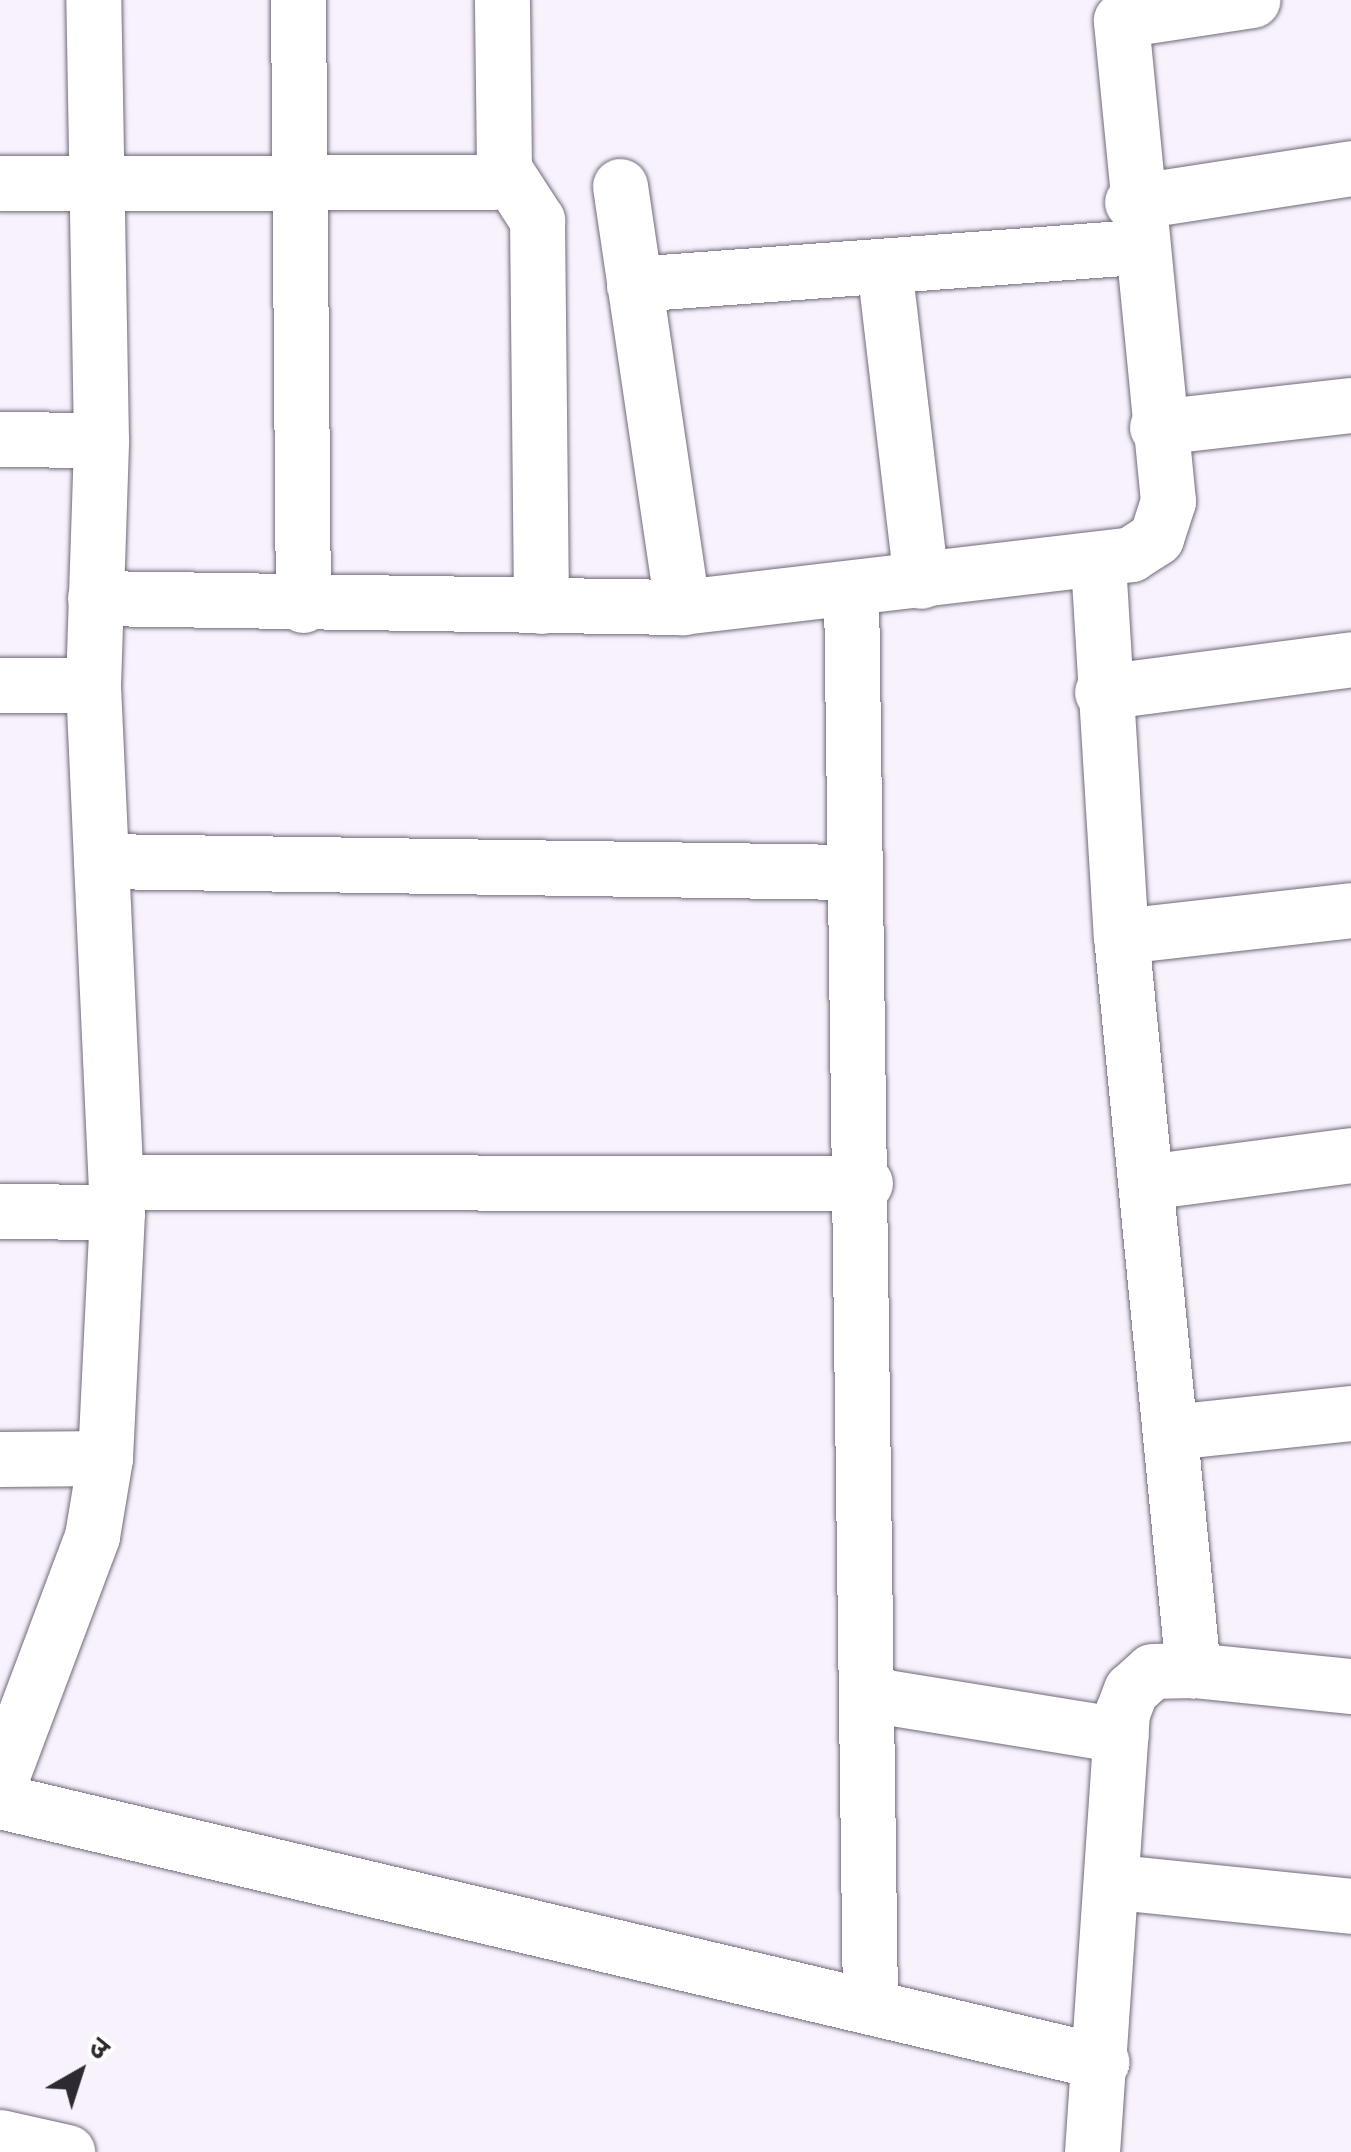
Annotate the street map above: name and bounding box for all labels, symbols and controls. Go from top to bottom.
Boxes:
north arrow [30,2022,130,2122]
text: उ [81,2029,117,2069]

